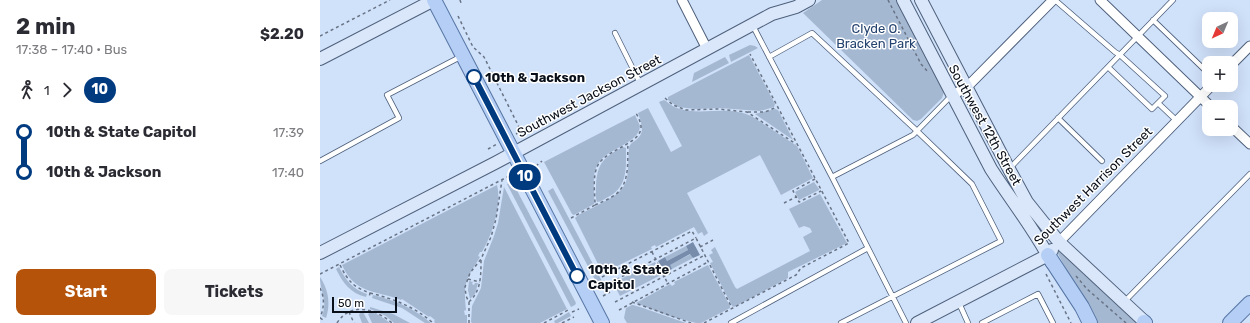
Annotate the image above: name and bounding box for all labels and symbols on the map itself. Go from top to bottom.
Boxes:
north arrow [1202,12,1238,48]
park label: Clyde O. Bracken Park [836,21,916,51]
street label: Southwest Jackson Street [515,52,663,140]
street label: Southwest 12th Street [946,62,1024,188]
marker: 10th & Jackson [466,69,482,85]
place label: 10th & Jackson [485,70,585,85]
street label: Southwest Harrison Street [1031,124,1155,248]
line badge: 10 [507,164,543,190]
place label: 10th & State Capitol [588,262,669,292]
marker: 10th & State Capitol [569,268,585,284]
scale bar [332,295,397,314]

